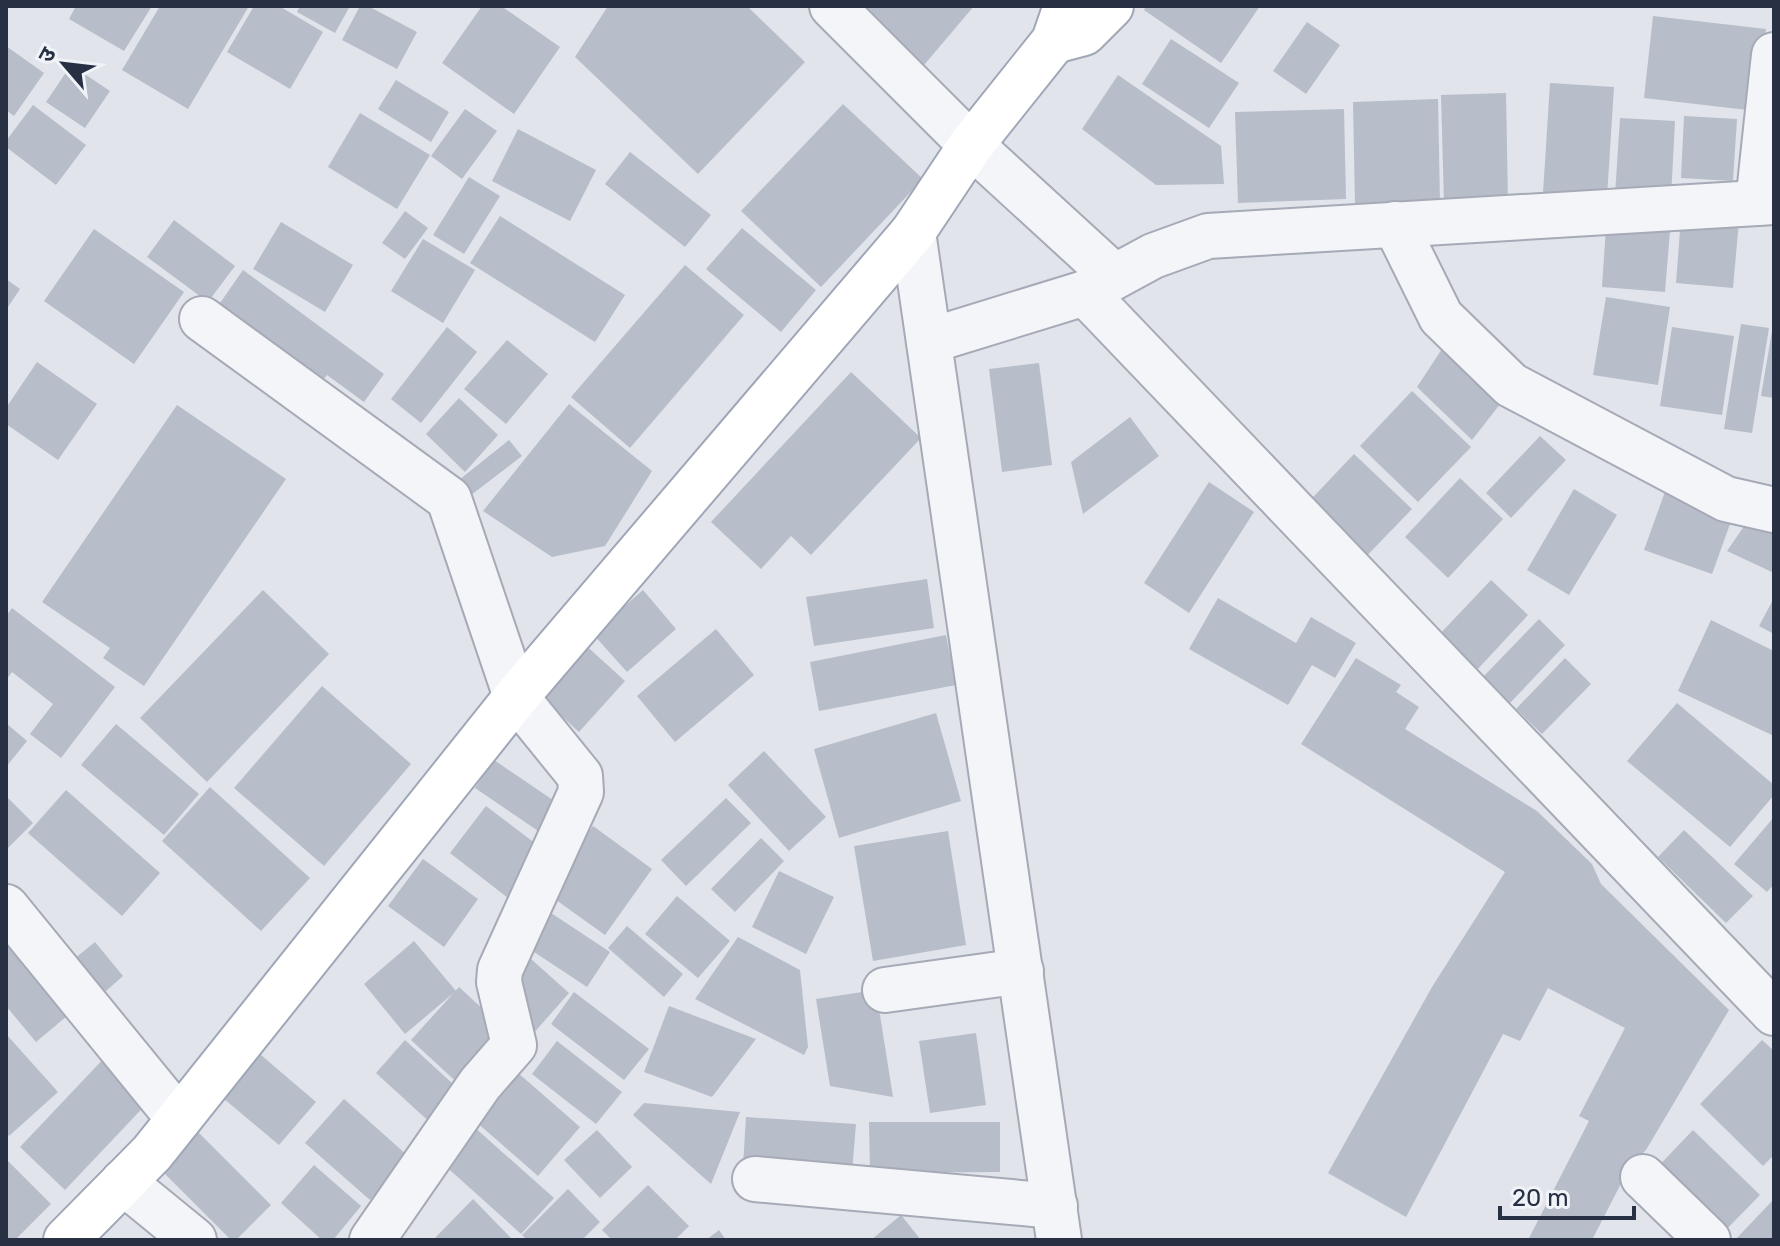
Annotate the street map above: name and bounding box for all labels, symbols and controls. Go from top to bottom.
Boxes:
north arrow [24,24,104,104]
text: उ [32,42,62,67]
scale bar [1500,1170,1634,1220]
text: 20 m [1512,1184,1569,1212]

